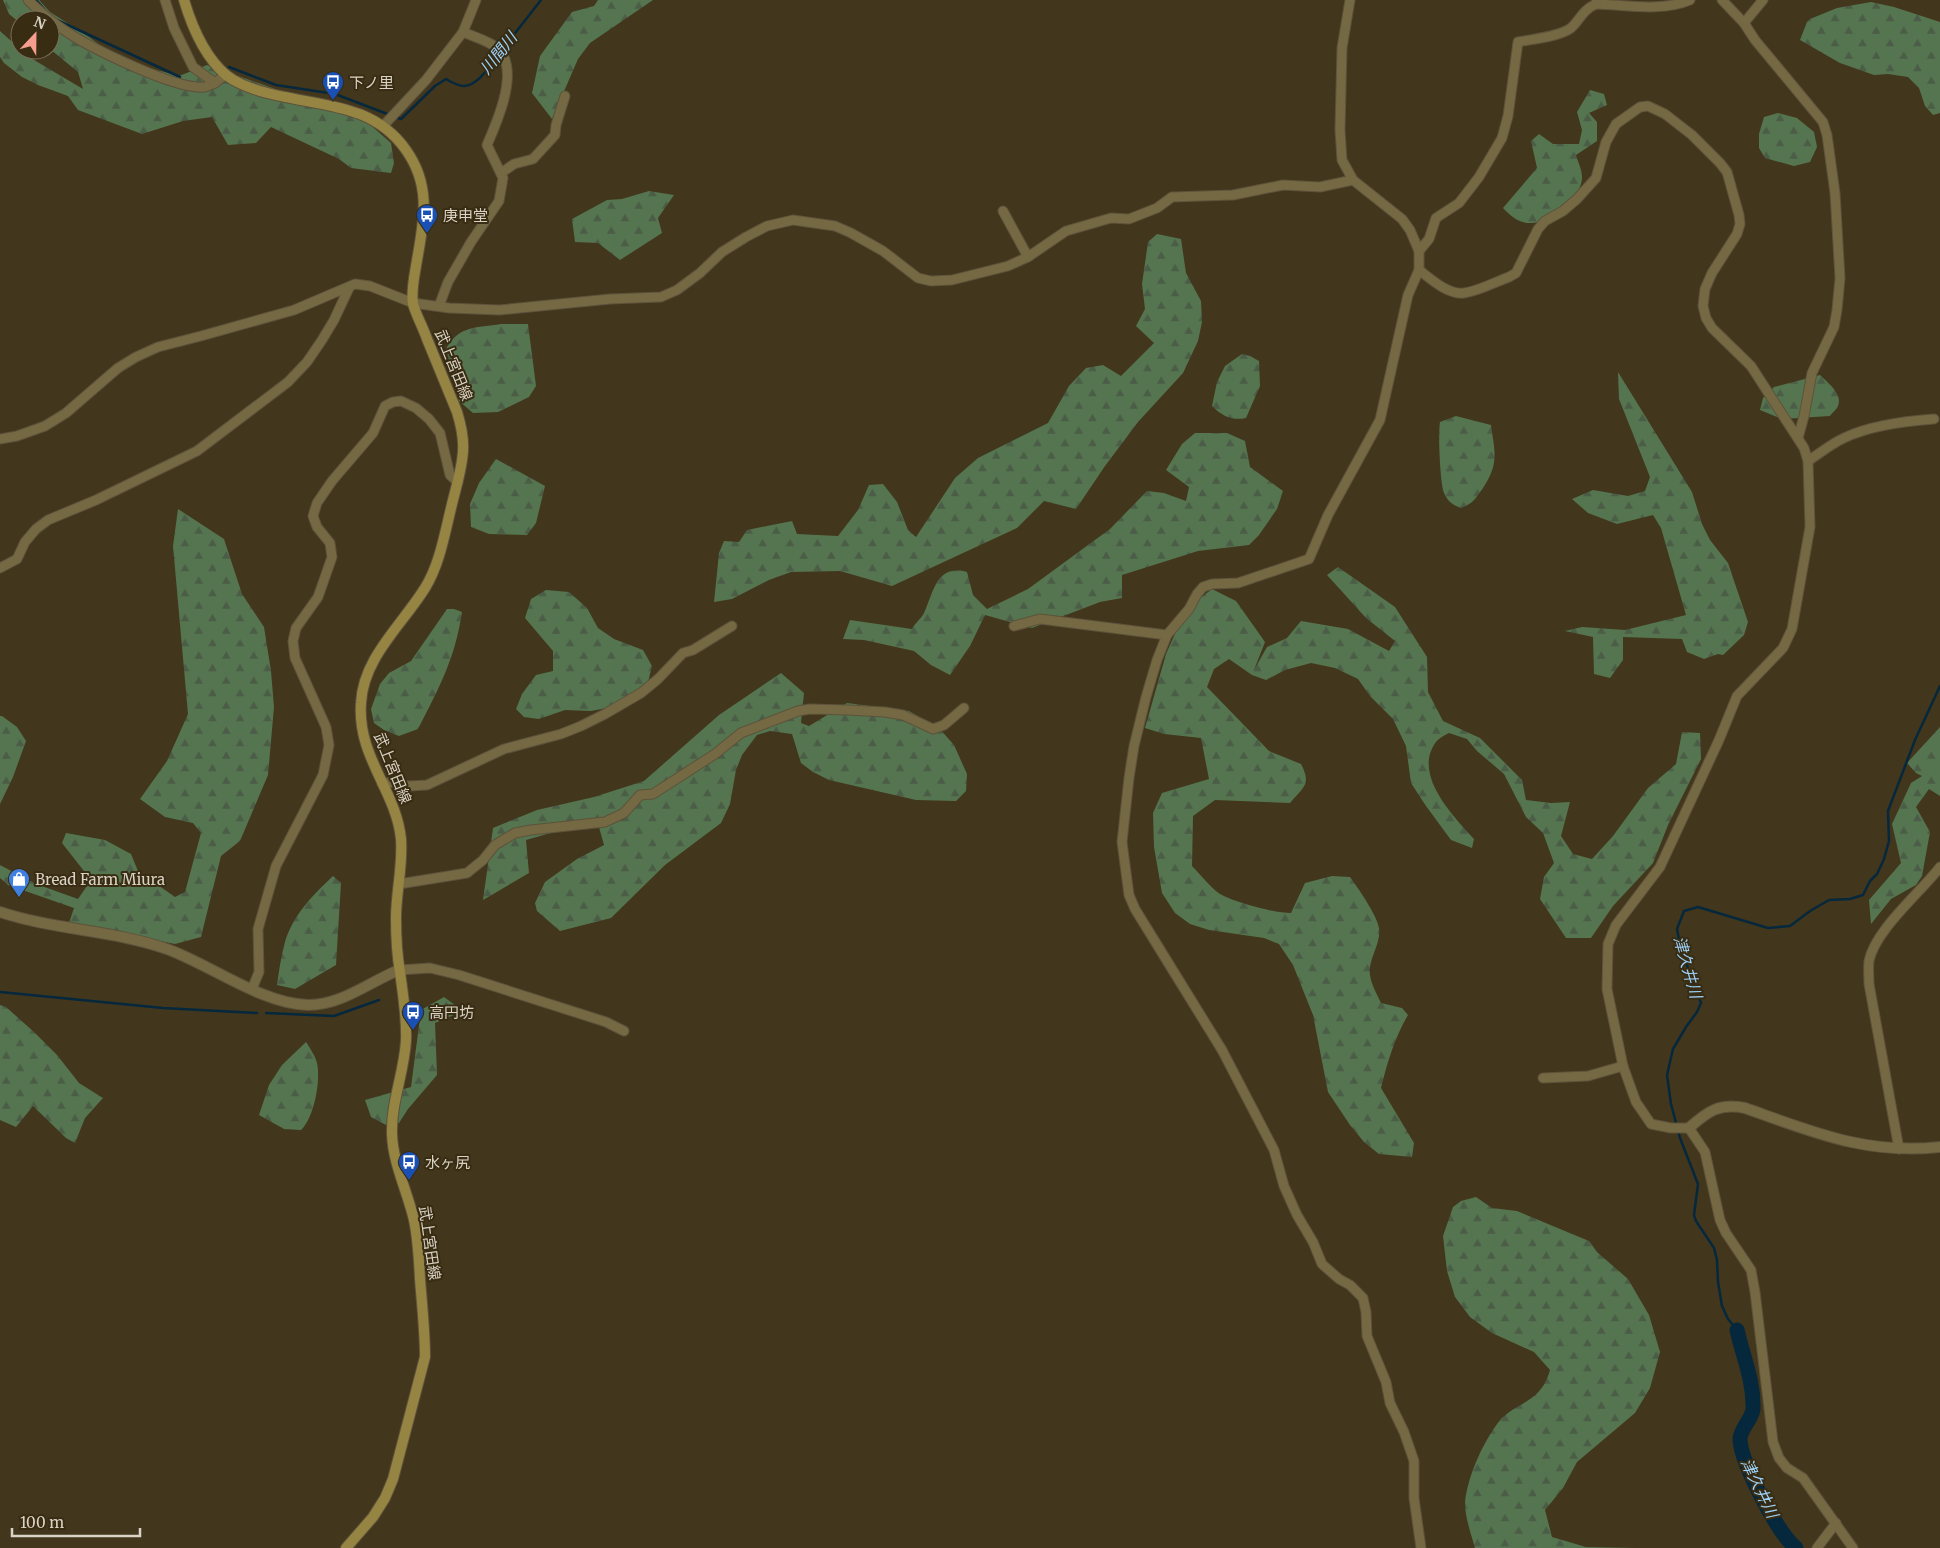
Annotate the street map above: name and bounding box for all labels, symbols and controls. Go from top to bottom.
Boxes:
north arrow [10,10,60,60]
text: N [31,13,48,33]
water label: 川間川 [475,27,522,78]
bus stop icon: 下ノ里 [321,70,345,101]
place label: 下ノ里 [349,73,394,92]
bus stop icon: 庚申堂 [415,203,439,234]
place label: 庚申堂 [443,206,488,225]
street label: 武上宮田線 [431,327,477,403]
street label: 武上宮田線 [370,730,416,806]
shop icon: Bread Farm Miura [7,867,31,898]
place label: Bread Farm Miura [35,870,165,889]
water label: 津久井川 [1670,933,1707,1002]
bus stop icon: 高円坊 [401,1000,425,1031]
place label: 高円坊 [429,1003,474,1022]
bus stop icon: 水ヶ尻 [397,1150,421,1181]
place label: 水ヶ尻 [425,1153,470,1172]
street label: 武上宮田線 [415,1205,445,1281]
water label: 津久井川 [1737,1455,1784,1523]
scale bar [12,1506,140,1538]
text: 100 m [20,1513,64,1532]

